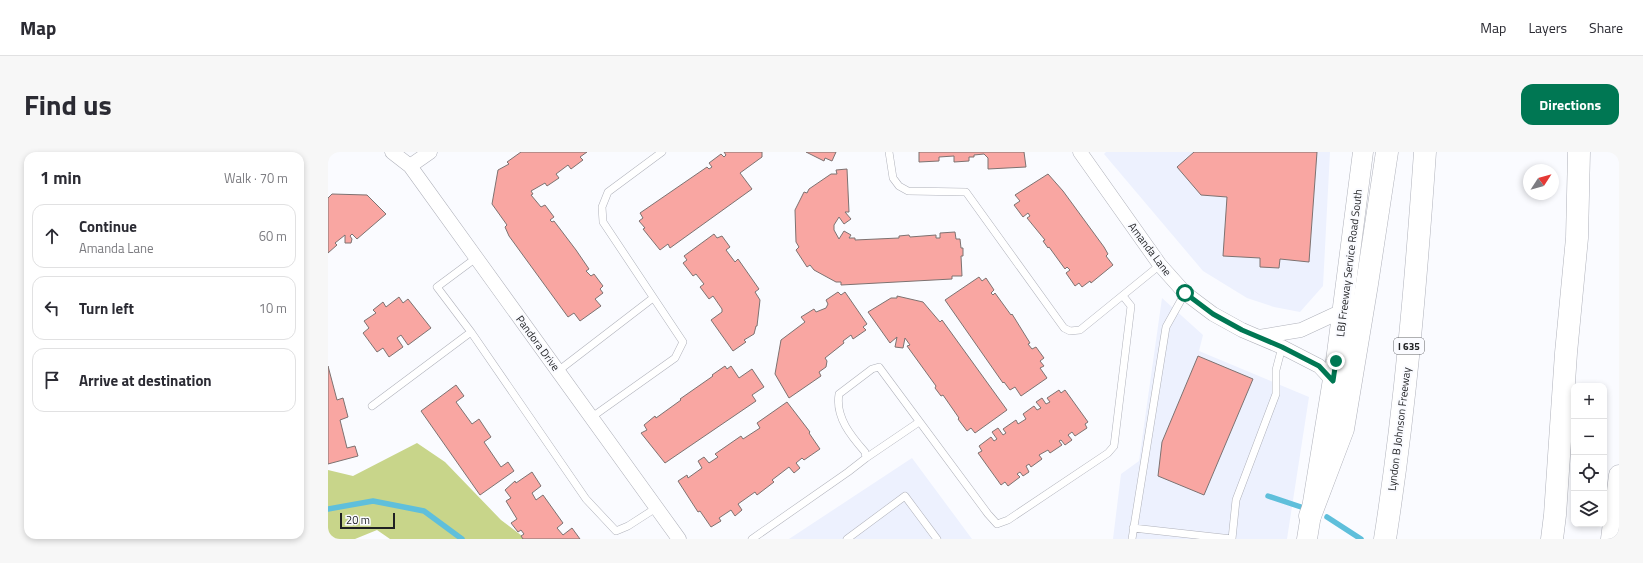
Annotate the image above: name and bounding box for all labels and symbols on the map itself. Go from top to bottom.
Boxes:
north arrow [1523,164,1559,200]
street label: LBJ Freeway Service Road South [1332,188,1366,338]
street label: Amanda Lane [1125,219,1176,279]
route start [1176,284,1194,302]
street label: Pandora Drive [512,312,564,374]
road number: I 635 [1394,338,1424,354]
route end [1327,352,1345,370]
street label: Lyndon B Johnson Freeway [1383,366,1415,492]
scale bar [340,511,395,530]

